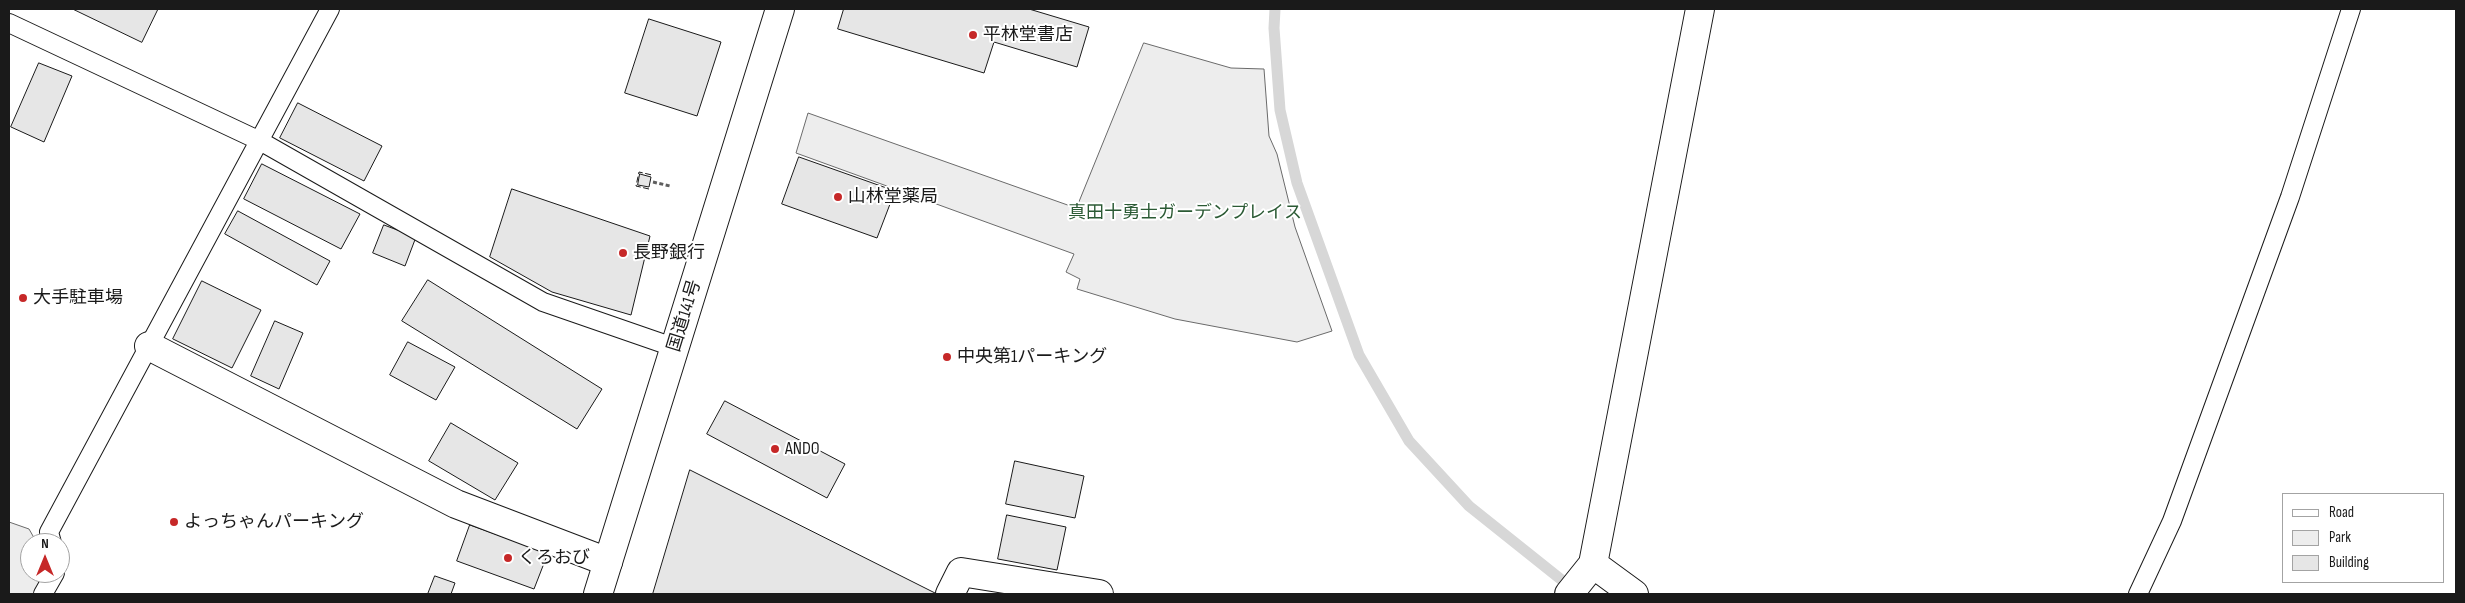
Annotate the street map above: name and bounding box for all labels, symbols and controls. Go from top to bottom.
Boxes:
place label: 平林堂書店 [983,24,1073,46]
marker: 平林堂書店 [967,29,979,41]
place label: 山林堂薬局 [848,186,938,208]
marker: 山林堂薬局 [832,191,844,203]
park label: 真田十勇士ガーデンプレイス [1068,202,1302,224]
place label: 長野銀行 [633,242,705,264]
marker: 長野銀行 [617,247,629,259]
street label: 国道141号 [664,277,706,355]
place label: 大手駐車場 [33,287,123,309]
marker: 大手駐車場 [17,292,29,304]
place label: 中央第1パーキング [957,346,1107,368]
marker: 中央第1パーキング [941,351,953,363]
place label: ANDO [785,438,820,460]
marker: ANDO [769,443,781,455]
legend [2282,493,2445,583]
text: Road [2329,503,2354,522]
place label: よっちゃんパーキング [184,511,364,533]
marker: よっちゃんパーキング [168,516,180,528]
text: Park [2329,528,2351,547]
north arrow [20,533,70,583]
text: N [41,535,49,552]
place label: くろおび [518,547,590,569]
marker: くろおび [502,552,514,564]
text: Building [2329,553,2369,572]

